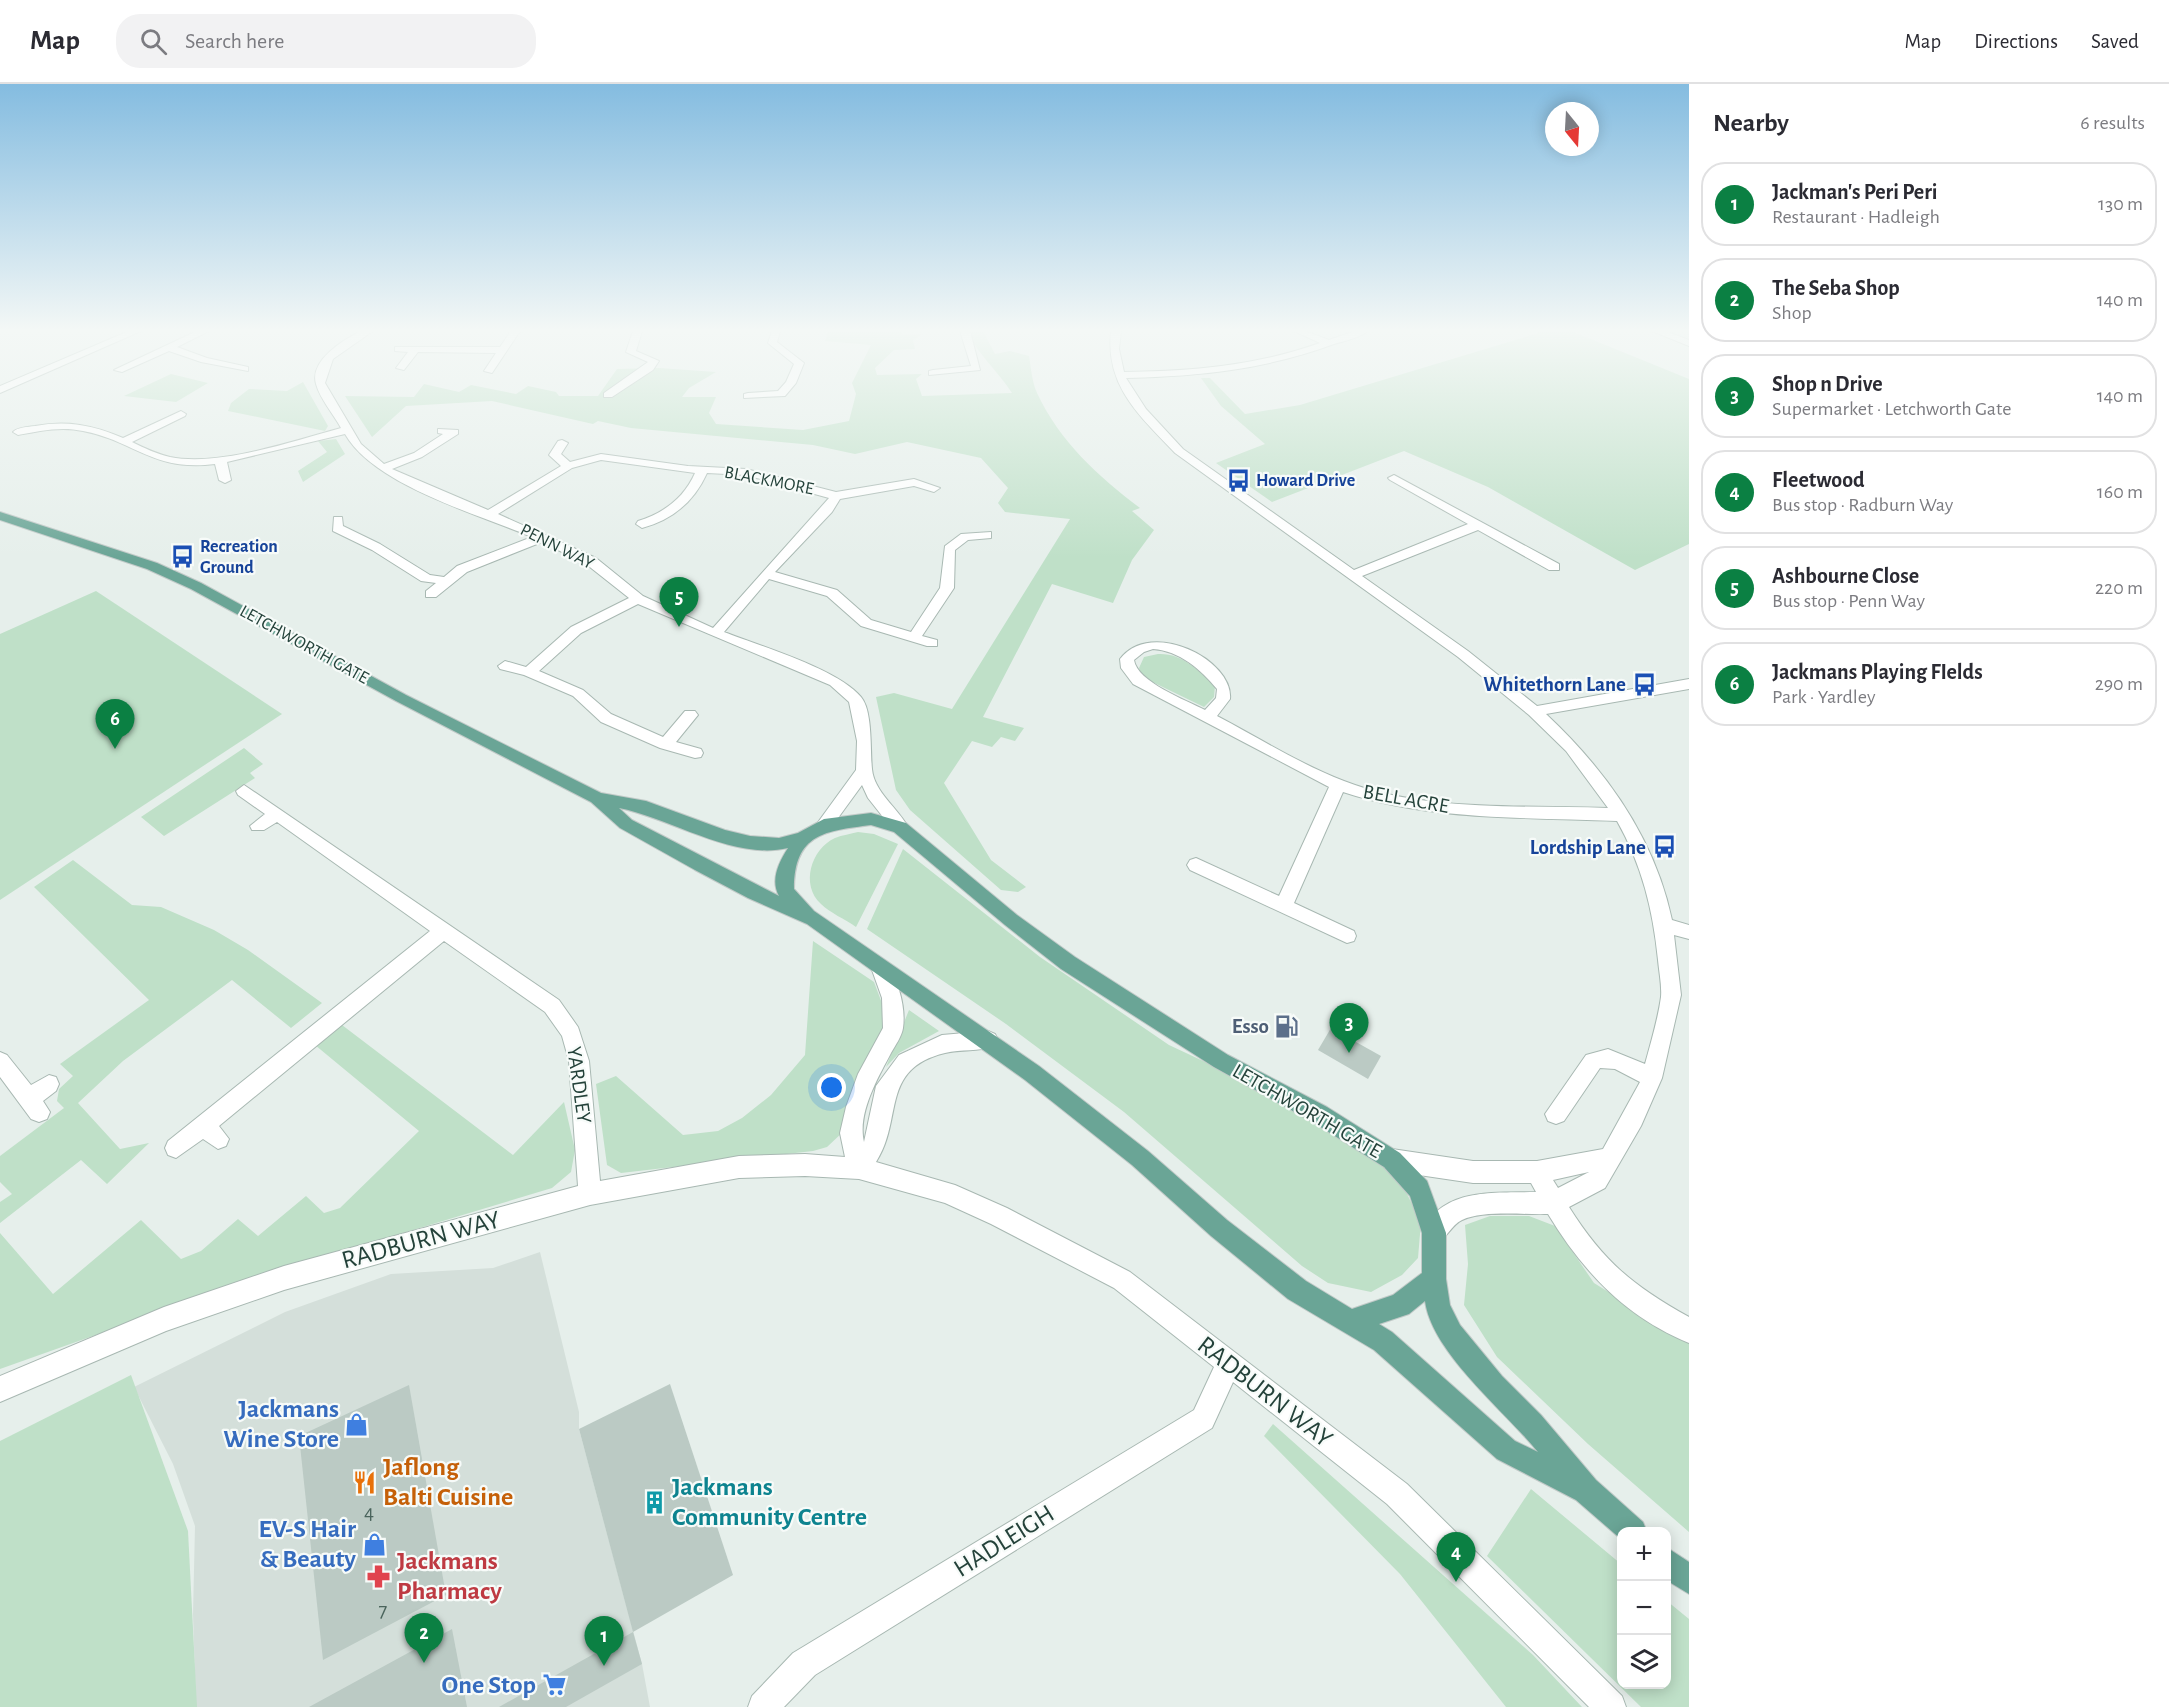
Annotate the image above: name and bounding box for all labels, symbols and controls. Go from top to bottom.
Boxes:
search box [116,14,536,68]
icon: search [137,25,170,58]
text: Map [30,27,80,55]
text: Search here [185,30,284,52]
text: Map [1905,31,1941,52]
text: Directions [1974,31,2058,52]
text: Saved [2091,31,2139,52]
north arrow [1545,102,1599,156]
text: Nearby [1713,110,1789,136]
text: 6 results [2080,113,2145,133]
text: Jackman's Peri Peri [1772,181,1938,203]
text: 1 [1731,194,1738,214]
text: 130 m [2098,194,2143,214]
text: Restaurant · Hadleigh [1772,207,1940,227]
text: The Seba Shop [1772,277,1900,299]
text: 2 [1730,290,1739,310]
text: 140 m [2097,290,2143,310]
text: Shop [1772,303,1812,323]
text: Shop n Drive [1772,373,1883,395]
text: 3 [1730,386,1739,406]
text: 140 m [2097,386,2143,406]
text: Supermarket · Letchworth Gate [1772,399,2011,419]
street label: BLACKMORE [723,464,816,499]
bus stop icon: Howard Drive [1225,468,1251,494]
text: Fleetwood [1772,469,1865,491]
place label: Howard Drive [1256,472,1355,490]
text: 4 [1729,482,1740,502]
text: 160 m [2097,482,2143,502]
text: Bus stop · Radburn Way [1772,495,1953,515]
street label: PENN WAY [517,521,597,573]
place label: Recreation Ground [200,538,278,577]
bus stop icon: Recreation Ground [169,544,195,570]
text: Ashbourne Close [1772,565,1919,587]
pin: 5 [660,578,698,627]
text: 5 [1730,578,1739,598]
text: 220 m [2095,578,2143,598]
text: Bus stop · Penn Way [1772,591,1925,611]
street label: LETCHWORTH GATE [237,602,372,688]
text: Jackmans Playing FIelds [1772,661,1983,683]
bus stop icon: Whitethorn Lane [1631,671,1657,697]
place label: Whitethorn Lane [1483,674,1626,695]
text: 6 [1730,674,1739,694]
text: 290 m [2095,674,2143,694]
text: Park · Yardley [1772,687,1876,707]
pin: 6 [96,700,134,749]
street label: BELL ACRE [1361,781,1451,817]
bus stop icon: Lordship Lane [1651,834,1677,860]
place label: Lordship Lane [1530,837,1646,858]
pin: 3 [1330,1004,1368,1053]
fuel station icon: Esso [1274,1013,1300,1039]
place label: Esso [1232,1016,1269,1037]
street label: YARDLEY [563,1045,595,1125]
street label: LETCHWORTH GATE [1229,1060,1385,1162]
your location [817,1073,846,1102]
street label: RADBURN WAY [339,1206,503,1274]
street label: RADBURN WAY [1193,1332,1337,1453]
place label: Jackmans Wine Store [223,1396,339,1452]
shop icon: Jackmans Wine Store [344,1411,370,1437]
place label: Jaflong Balti Cuisine [383,1454,513,1510]
restaurant icon: Jaflong Balti Cuisine [352,1469,378,1495]
place label: Jackmans Community Centre [672,1474,867,1530]
building icon: Jackmans Community Centre [641,1489,667,1515]
street label: HADLEIGH [949,1500,1059,1582]
house number: 4 [364,1502,374,1523]
place label: EV-S Hair & Beauty [259,1516,356,1572]
map controls [1617,1527,1671,1689]
button: + [1617,1527,1671,1581]
shop icon: EV-S Hair & Beauty [361,1531,387,1557]
pin: 4 [1436,1532,1476,1582]
place label: Jackmans Pharmacy [397,1548,502,1604]
pharmacy icon: Jackmans Pharmacy [366,1563,392,1589]
button: − [1617,1581,1671,1635]
house number: 7 [379,1600,388,1621]
pin: 2 [404,1614,444,1663]
pin: 1 [584,1616,624,1666]
button: layers [1617,1635,1671,1689]
place label: One Stop [442,1672,536,1698]
supermarket icon: One Stop [541,1672,567,1698]

